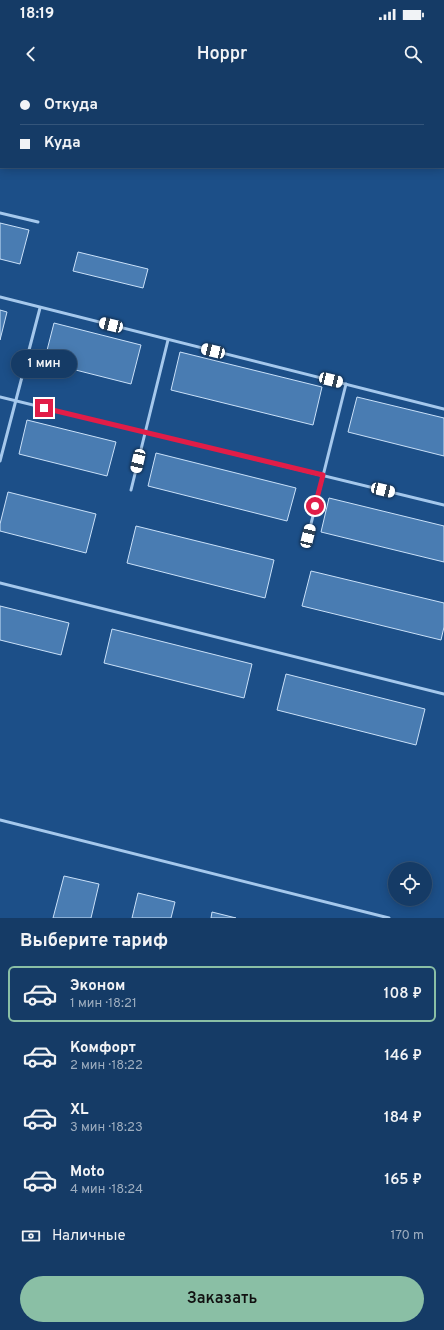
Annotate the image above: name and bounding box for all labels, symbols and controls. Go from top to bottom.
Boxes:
text: 18:19 [20,5,54,24]
icon: back [20,43,42,65]
text: Hoppr [197,43,247,66]
icon: search [402,43,424,65]
text: Откуда [44,96,98,115]
text: Куда [44,134,81,153]
car [98,316,124,334]
car [200,342,226,360]
callout: 1 мин [11,350,77,378]
text: 1 мин [27,356,61,372]
car [318,371,344,389]
route end [35,399,53,417]
car [129,448,147,474]
car [370,481,396,499]
route start [306,497,324,515]
car [299,523,317,549]
map controls [388,862,432,906]
button: locate [388,862,432,906]
text: Выберите тариф [20,930,168,953]
icon: car [22,976,58,1012]
text: Эконом [70,977,125,996]
text: 108 ₽ [384,985,422,1004]
text: 1 мин · 18:21 [70,996,137,1012]
icon: car [22,1038,58,1074]
text: Комфорт [70,1039,136,1058]
text: 146 ₽ [384,1047,422,1066]
text: 2 мин · 18:22 [70,1058,143,1074]
icon: car [22,1100,58,1136]
text: XL [70,1101,88,1120]
text: 184 ₽ [384,1109,422,1128]
text: 3 мин · 18:23 [70,1120,143,1136]
icon: car [22,1162,58,1198]
text: Moto [70,1163,105,1182]
text: 165 ₽ [384,1171,422,1190]
text: 4 мин · 18:24 [70,1182,143,1198]
icon: cash [20,1225,42,1247]
text: Наличные [52,1227,126,1246]
text: 170 m [390,1228,424,1244]
button: Заказать [20,1276,424,1322]

